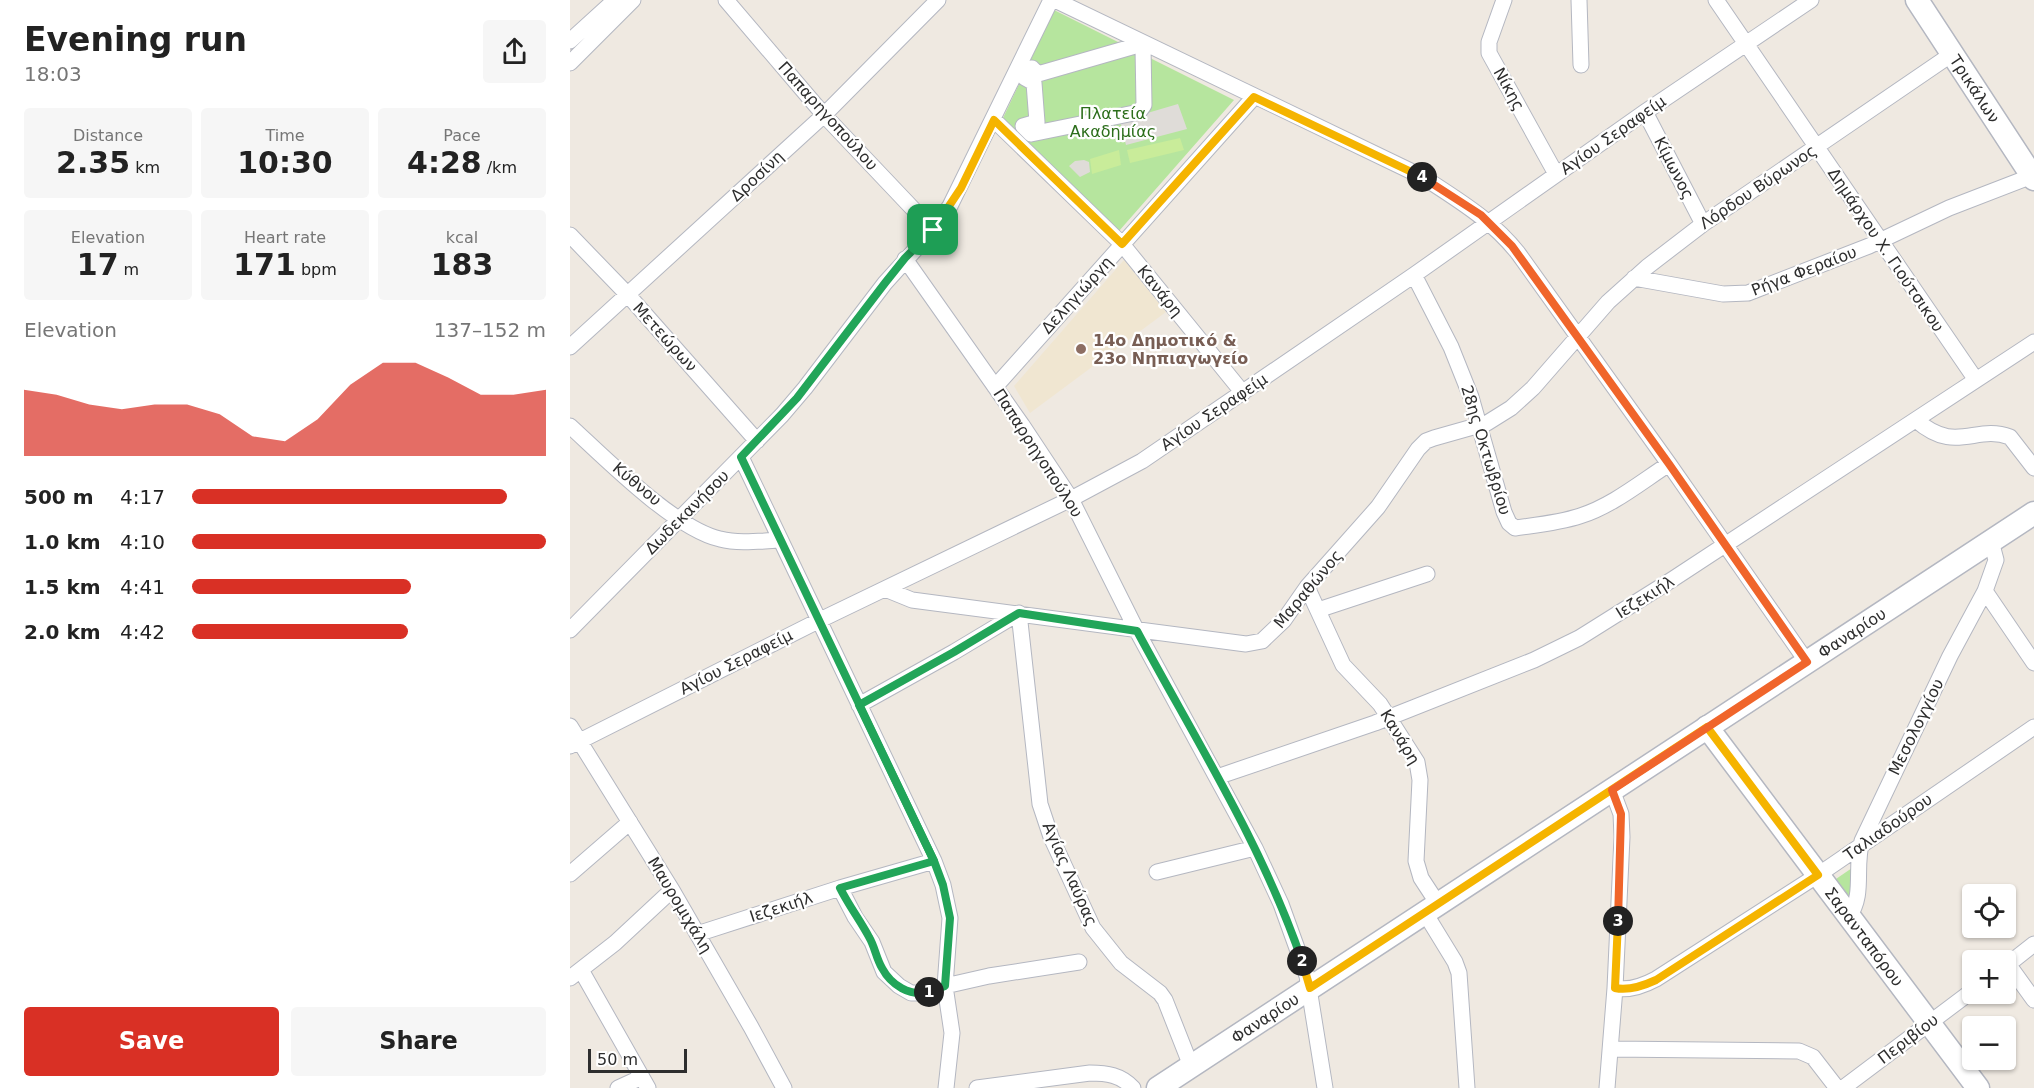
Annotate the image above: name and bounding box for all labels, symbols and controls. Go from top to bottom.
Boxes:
text: Evening run [24,20,247,59]
button: share [483,20,546,83]
street label: Τρικάλων [1945,50,2004,126]
street label: Παπαρηγοπούλου [774,58,882,174]
text: 18:03 [24,62,82,86]
street label: Νίκης [1489,64,1529,114]
street label: Αγίου Σεραφείμ [1557,92,1669,178]
park label: Πλατεία Ακαδημίας [1070,104,1156,141]
text: Distance [73,126,143,145]
text: Time [265,126,305,145]
text: Pace [443,126,481,145]
street label: Κίμωνος [1650,134,1698,202]
street label: Λόρδου Βύρωνος [1696,141,1820,233]
text: 2.35 [56,145,130,180]
text: 10:30 [237,145,333,180]
text: 4:28 [407,145,482,180]
street label: Δροσίνη [727,147,787,205]
text: km [130,158,160,177]
text: /km [482,158,517,177]
pin: 4 [1407,162,1437,192]
street label: Δημάρχου Χ. Γιούτσικου [1824,164,1948,336]
text: 4 [1416,167,1428,186]
pin [907,204,958,255]
icon: arrive [916,213,949,246]
text: Elevation [71,228,145,247]
text: Heart rate [244,228,326,247]
text: kcal [446,228,478,247]
street label: Ρήγα Φεραίου [1749,242,1859,300]
text: 17 [77,247,119,282]
text: 171 [233,247,296,282]
text: 183 [431,247,493,282]
street label: Δεληγιώργη [1037,253,1117,337]
text: m [119,260,139,279]
text: bpm [296,260,337,279]
street label: Κανάρη [1133,261,1187,321]
street label: Μετεώρων [629,298,701,376]
text: Elevation [24,318,117,342]
text: 137–152 m [434,318,546,342]
place label: 14ο Δημοτικό & 23ο Νηπιαγωγείο [1093,331,1248,368]
marker: 14ο Δημοτικό & 23ο Νηπιαγωγείο [1074,342,1088,356]
street label: Αγίου Σεραφείμ [1157,369,1271,455]
street label: 28ης Οκτωβρίου [1457,383,1515,517]
street label: Παπαρρηγοπούλου [989,385,1087,521]
street label: Κύθνου [609,458,665,510]
street label: Δωδεκανήσου [641,466,733,558]
text: 500 m [24,485,94,509]
text: 4:17 [120,485,165,509]
text: 1.0 km [24,530,101,554]
text: 4:10 [120,530,165,554]
street label: Μαραθώνος [1270,546,1346,632]
street label: Ιεζεκιήλ [1612,572,1678,622]
text: 1.5 km [24,575,101,599]
text: 4:41 [120,575,165,599]
street label: Φαναρίου [1814,603,1889,662]
text: 2.0 km [24,620,101,644]
text: 4:42 [120,620,165,644]
street label: Αγίου Σεραφείμ [676,625,796,699]
street label: Μεσολογγίου [1884,676,1948,778]
street label: Κανάρη [1376,706,1424,768]
street label: Ταλιαδούρου [1839,789,1936,865]
street label: Αγίας Λαύρας [1039,819,1101,929]
street label: Μαυρομιχάλη [644,854,716,956]
street label: Σαρανταπόρου [1821,883,1908,990]
map controls [1962,884,2016,1070]
button: locate [1962,884,2016,938]
street label: Ιεζεκιήλ [747,888,815,926]
pin: 3 [1603,906,1633,936]
text: 3 [1612,911,1624,930]
pin: 2 [1287,946,1317,976]
button: + [1962,950,2016,1004]
text: 2 [1296,951,1308,970]
pin: 1 [914,977,944,1007]
text: 1 [923,982,935,1001]
street label: Φαναρίου [1227,989,1303,1047]
button: Save [24,1007,279,1076]
button: Share [291,1007,546,1076]
street label: Περιβίου [1874,1010,1942,1068]
button: − [1962,1016,2016,1070]
scale bar [588,1046,687,1074]
text: 50 m [597,1050,638,1069]

